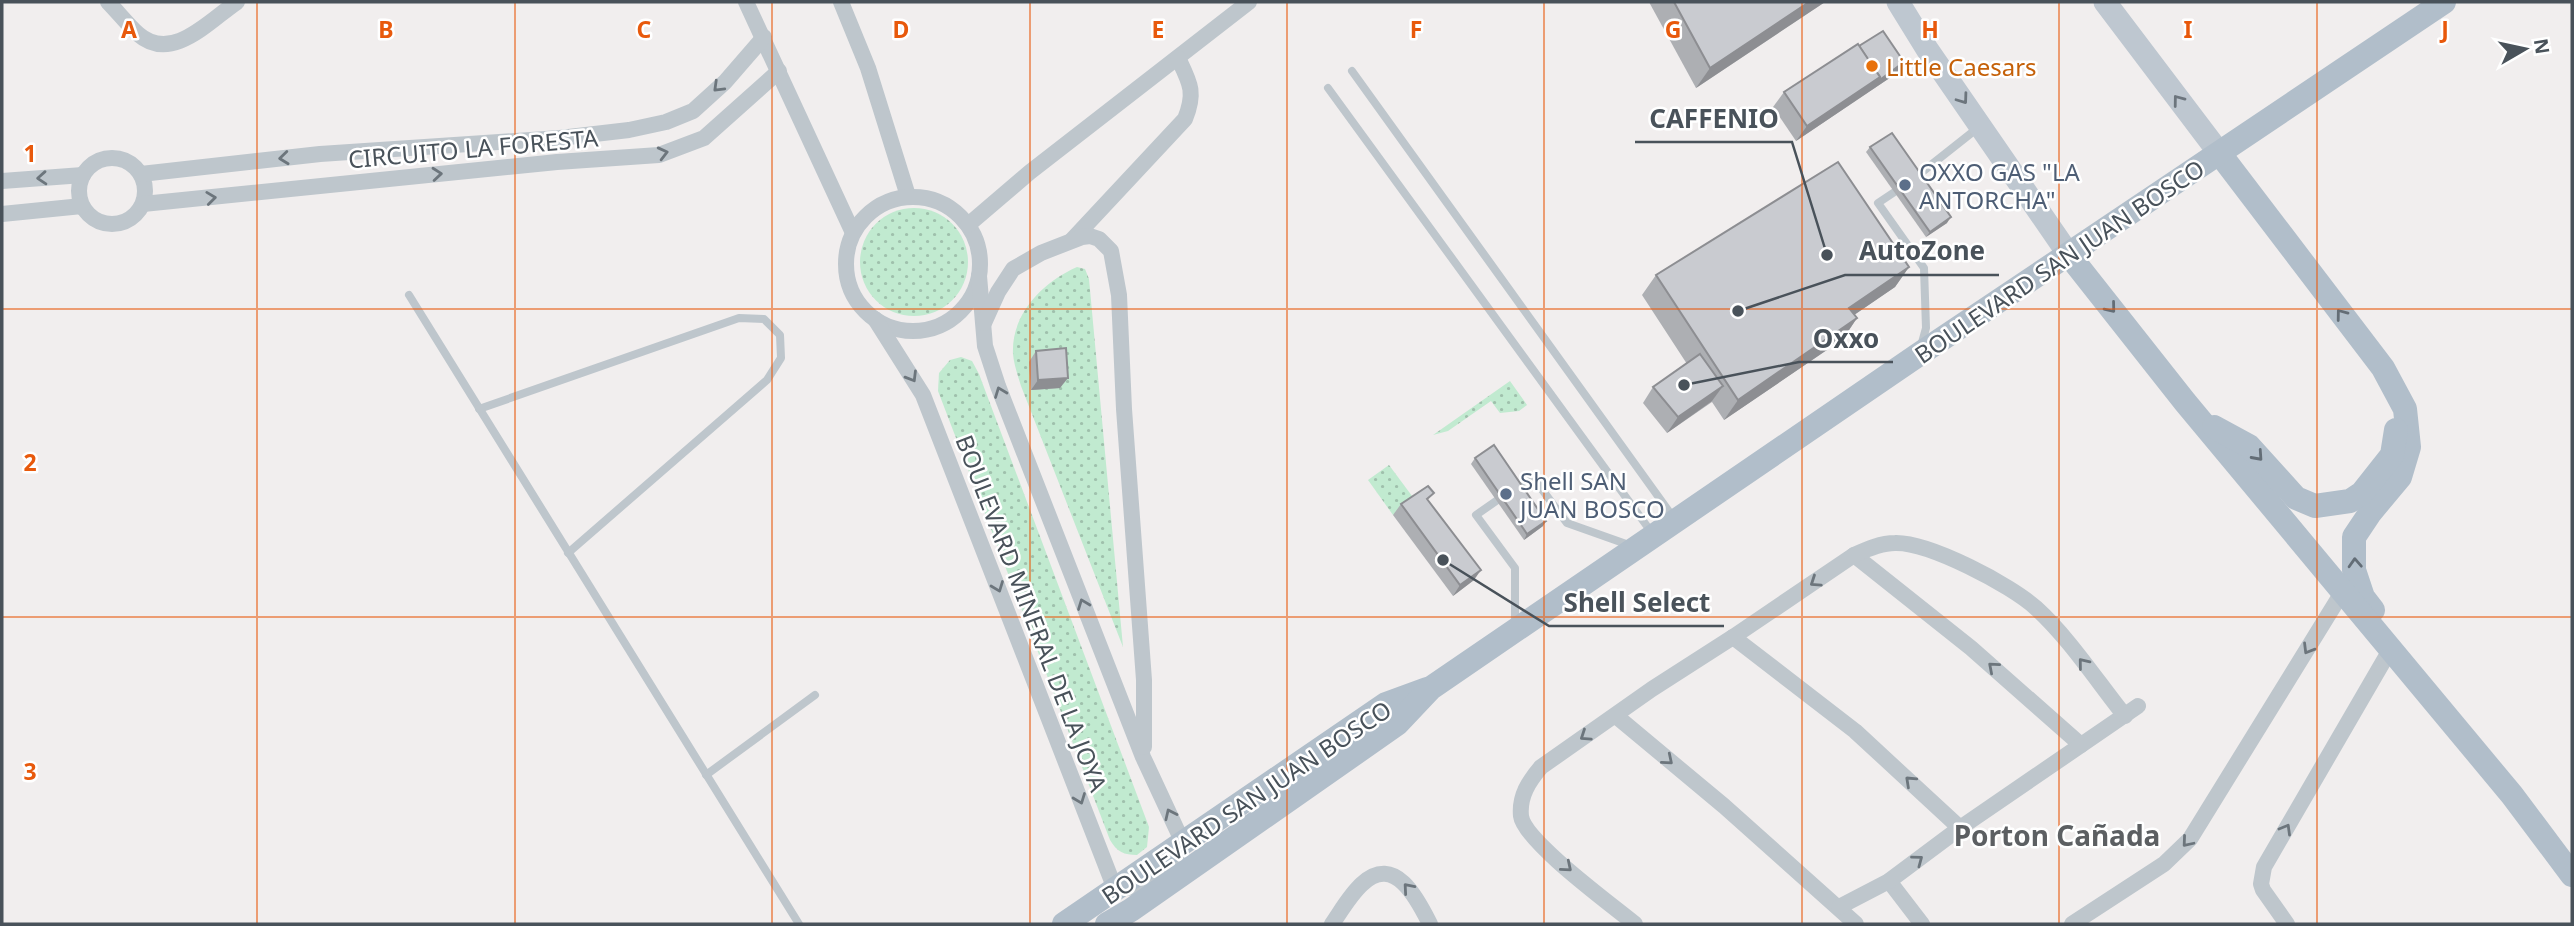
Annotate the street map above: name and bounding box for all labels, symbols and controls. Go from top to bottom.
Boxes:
text: A [121,13,137,45]
text: B [378,13,394,45]
text: C [637,13,652,45]
text: D [893,13,909,45]
text: E [1152,13,1164,45]
text: F [1410,13,1422,45]
text: G [1665,13,1681,45]
text: H [1921,13,1939,45]
text: I [2184,13,2193,45]
text: J [2439,13,2449,45]
north arrow [2490,14,2560,84]
text: N [2528,37,2556,56]
place label: Little Caesars [1886,50,2037,83]
marker: Little Caesars [1864,58,1880,74]
one-way arrow [713,79,726,92]
one-way arrow [1955,92,1967,104]
callout: CAFFENIO [1635,95,1792,142]
one-way arrow [2174,95,2187,108]
text: CAFFENIO [1649,100,1779,136]
street label: CIRCUITO LA FORESTA [347,121,600,175]
text: 1 [23,137,37,169]
one-way arrow [657,147,669,161]
one-way arrow [278,151,290,166]
street label: BOULEVARD SAN JUAN BOSCO [1908,151,2210,371]
place label: OXXO GAS "LA ANTORCHA" [1919,155,2080,216]
one-way arrow [432,167,443,182]
one-way arrow [37,170,48,185]
marker: OXXO GAS "LA ANTORCHA" [1897,177,1913,193]
one-way arrow [205,190,216,205]
callout: AutoZone [1845,228,1999,275]
text: AutoZone [1859,232,1985,268]
one-way arrow [2102,301,2115,313]
one-way arrow [2337,309,2350,322]
callout: Oxxo [1799,315,1893,362]
text: Oxxo [1813,320,1879,356]
one-way arrow [903,369,916,382]
one-way arrow [995,387,1009,399]
street label: BOULEVARD MINERAL DE LA JOYA [949,430,1116,797]
text: 2 [23,446,37,478]
one-way arrow [2250,448,2262,461]
place label: Shell SAN JUAN BOSCO [1518,464,1665,525]
marker: Shell SAN JUAN BOSCO [1498,486,1514,502]
one-way arrow [2347,557,2362,568]
one-way arrow [1810,574,1823,586]
callout: Shell Select [1549,579,1724,626]
one-way arrow [989,581,1003,593]
text: Shell Select [1564,584,1710,620]
one-way arrow [1078,598,1092,610]
one-way arrow [2303,642,2316,655]
one-way arrow [2078,658,2091,670]
one-way arrow [1988,663,2001,675]
street label: BOULEVARD SAN JUAN BOSCO [1095,692,1397,912]
one-way arrow [1580,728,1593,741]
one-way arrow [1660,752,1673,764]
text: 3 [23,755,37,787]
one-way arrow [1905,777,1918,790]
one-way arrow [1072,793,1086,805]
one-way arrow [1164,809,1178,821]
district label: Porton Cañada [1954,816,2160,854]
one-way arrow [2278,823,2291,836]
one-way arrow [2183,834,2195,847]
one-way arrow [1910,855,1923,868]
one-way arrow [1559,859,1572,872]
one-way arrow [1404,884,1416,897]

